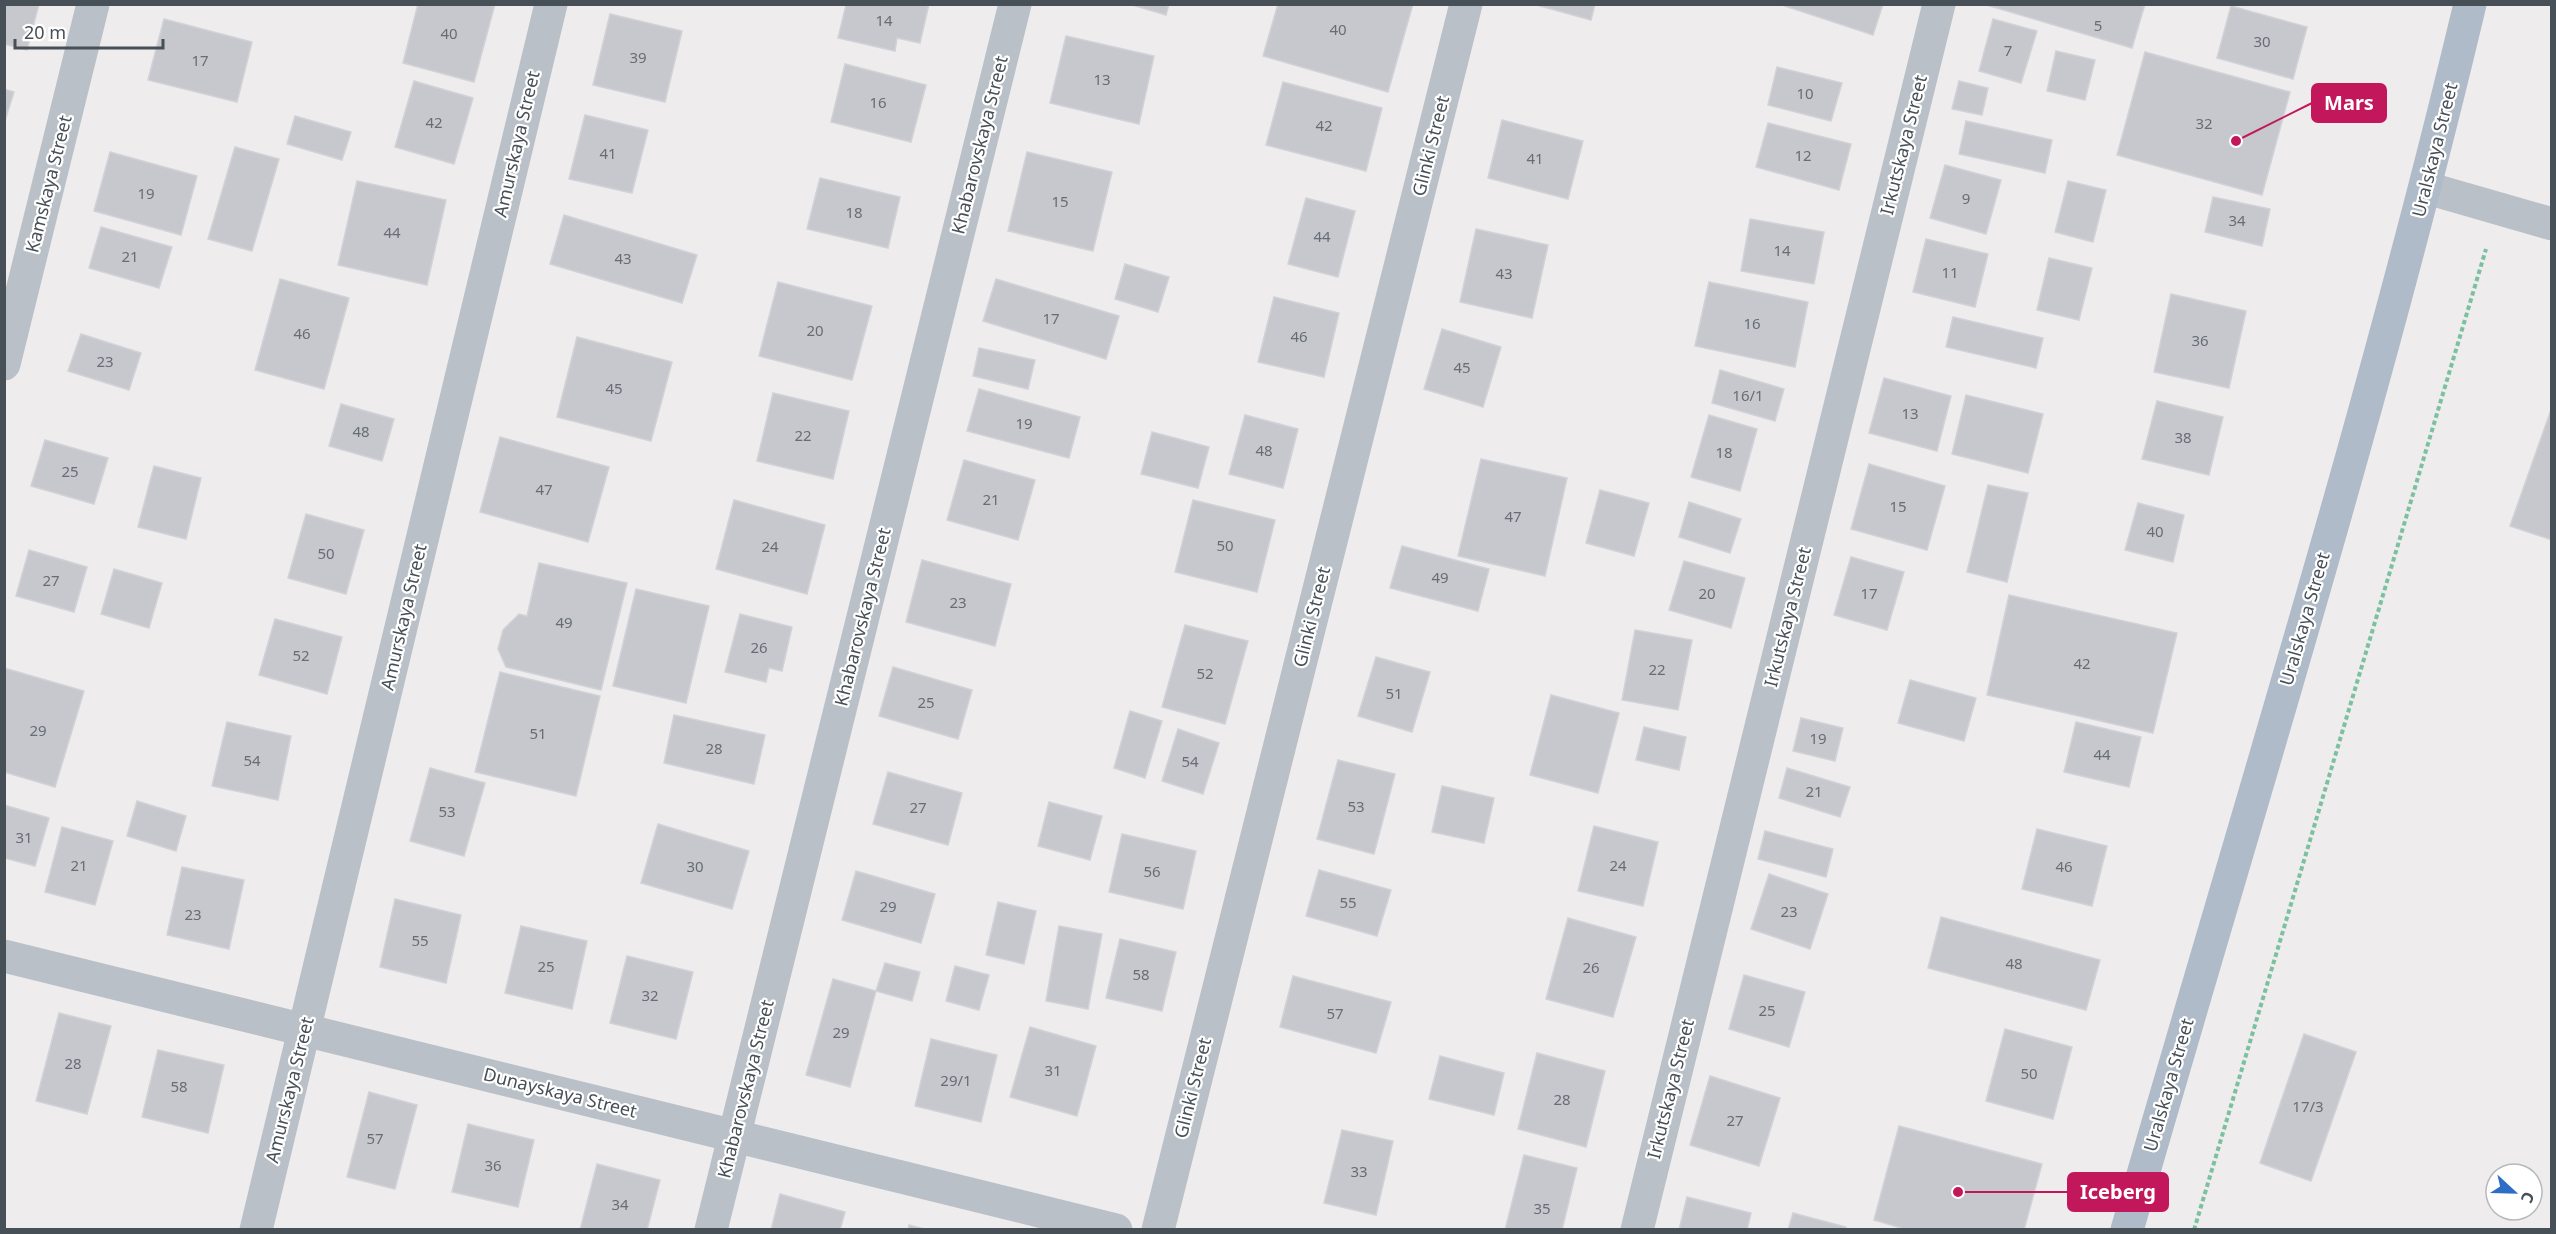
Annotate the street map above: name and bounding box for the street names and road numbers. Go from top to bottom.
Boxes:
street label: Khabarovskaya Street [945,53,1013,236]
street label: Amurskaya Street [488,68,545,219]
street label: Irkutskaya Street [1874,72,1932,217]
street label: Uralskaya Street [2406,80,2462,219]
street label: Glinki Street [1406,93,1454,198]
street label: Kamskaya Street [19,112,77,255]
street label: Khabarovskaya Street [828,525,896,708]
street label: Amurskaya Street [375,541,432,692]
street label: Irkutskaya Street [1758,544,1816,689]
street label: Uralskaya Street [2274,549,2335,688]
street label: Glinki Street [1287,564,1335,669]
street label: Khabarovskaya Street [711,997,779,1180]
street label: Amurskaya Street [259,1014,319,1165]
street label: Uralskaya Street [2138,1015,2199,1154]
street label: Irkutskaya Street [1641,1016,1699,1161]
street label: Glinki Street [1168,1035,1216,1140]
street label: Dunayskaya Street [481,1061,640,1123]

